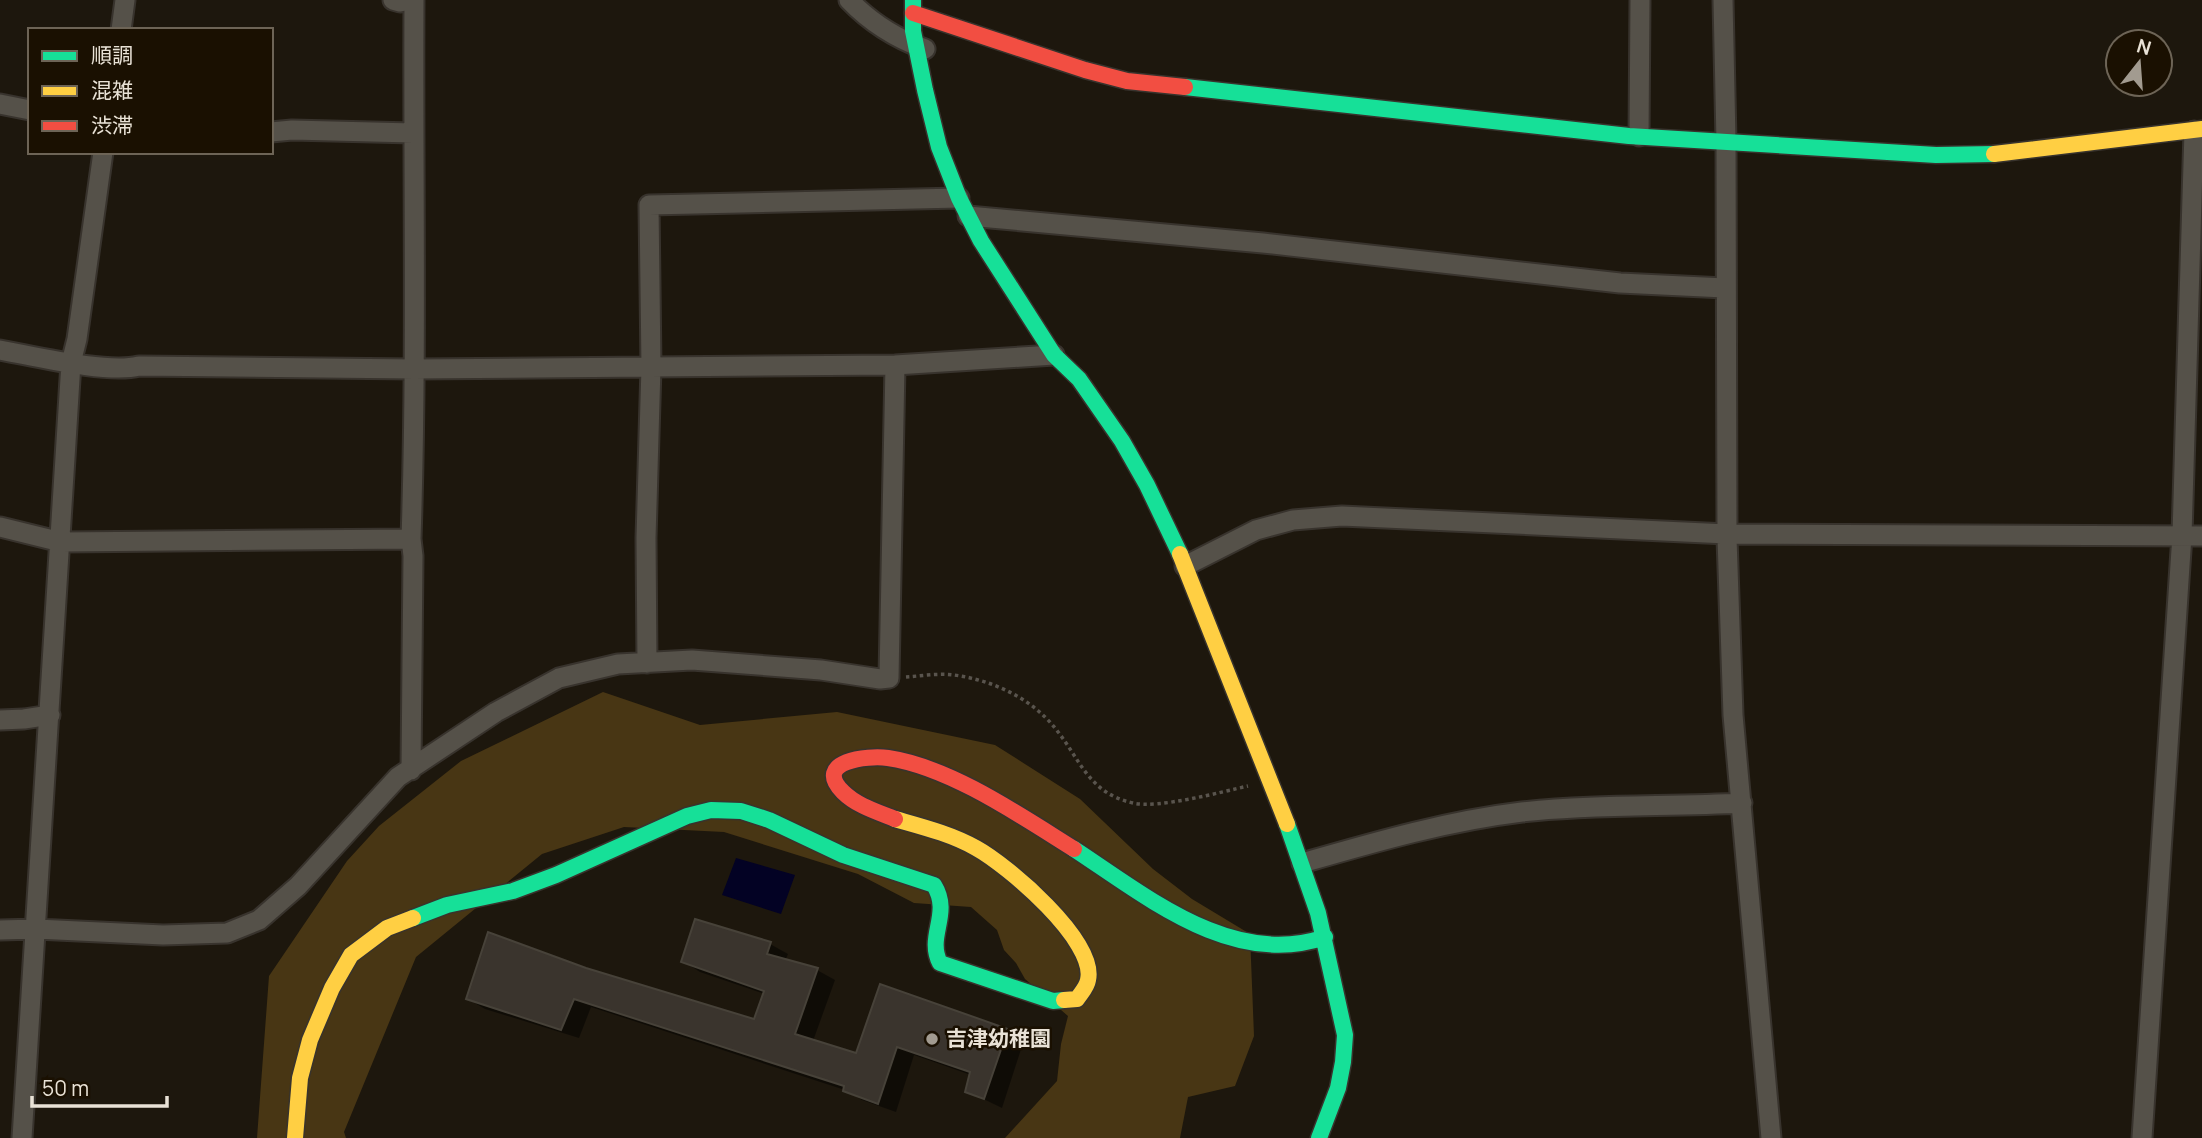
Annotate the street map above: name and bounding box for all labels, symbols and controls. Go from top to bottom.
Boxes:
legend [28,28,273,154]
north arrow [2104,28,2174,98]
text: N [2134,32,2154,61]
text: 順調 [91,41,133,69]
text: 混雑 [91,76,133,104]
text: 渋滞 [91,111,133,139]
place label: 吉津幼稚園 [946,1024,1051,1052]
marker: 吉津幼稚園 [924,1031,940,1047]
scale bar [32,1064,166,1108]
text: 50 m [42,1074,89,1102]

